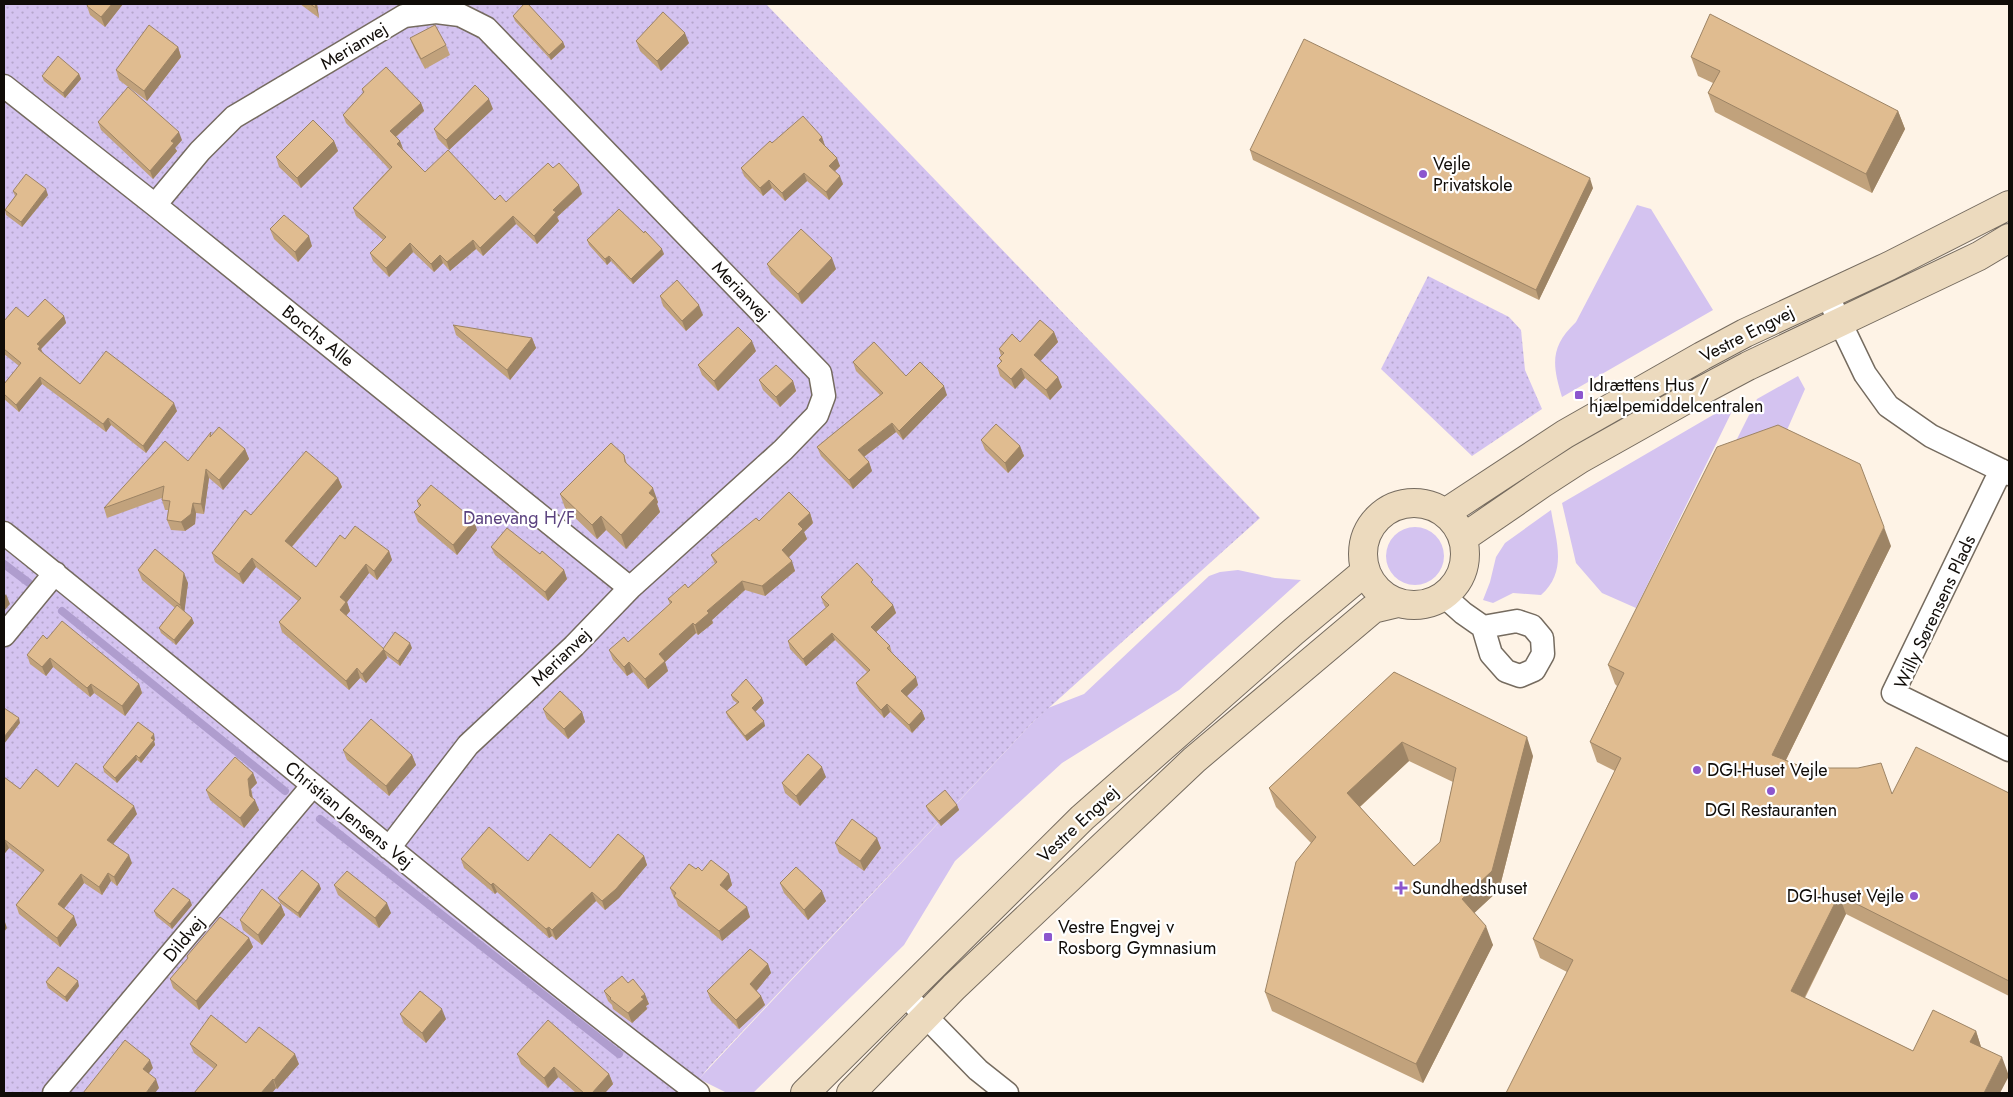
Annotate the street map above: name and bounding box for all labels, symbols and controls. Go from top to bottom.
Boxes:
street label: Merianvej [316,16,392,76]
place label: Vejle Privatskole [1433,151,1512,198]
marker: Vejle Privatskole [1417,168,1429,180]
street label: Merianvej [706,255,776,327]
street label: Borchs Alle [276,299,360,373]
street label: Vestre Engvej [1695,299,1799,369]
place label: Idrættens Hus / hjælpemiddelcentralen [1589,372,1763,419]
marker: Idrættens Hus / hjælpemiddelcentralen [1573,389,1585,401]
park label: Danevang H/F [463,505,575,531]
street label: Willy Sørensens Plads [1888,531,1982,693]
street label: Merianvej [525,622,597,692]
street label: Christian Jensens Vej [279,755,419,875]
place label: DGI-Huset Vejle [1707,757,1828,783]
marker: DGI-Huset Vejle [1691,764,1703,776]
street label: Vestre Engvej [1032,779,1124,869]
marker: DGI Restauranten [1765,785,1777,797]
place label: DGI Restauranten [1705,797,1837,823]
place label: Sundhedshuset [1412,875,1528,901]
marker: Sundhedshuset [1394,881,1408,895]
place label: DGI-huset Vejle [1787,883,1904,909]
marker: DGI-huset Vejle [1908,890,1920,902]
street label: Dildvej [157,910,211,968]
place label: Vestre Engvej v Rosborg Gymnasium [1058,914,1217,961]
marker: Vestre Engvej v Rosborg Gymnasium [1042,931,1054,943]

